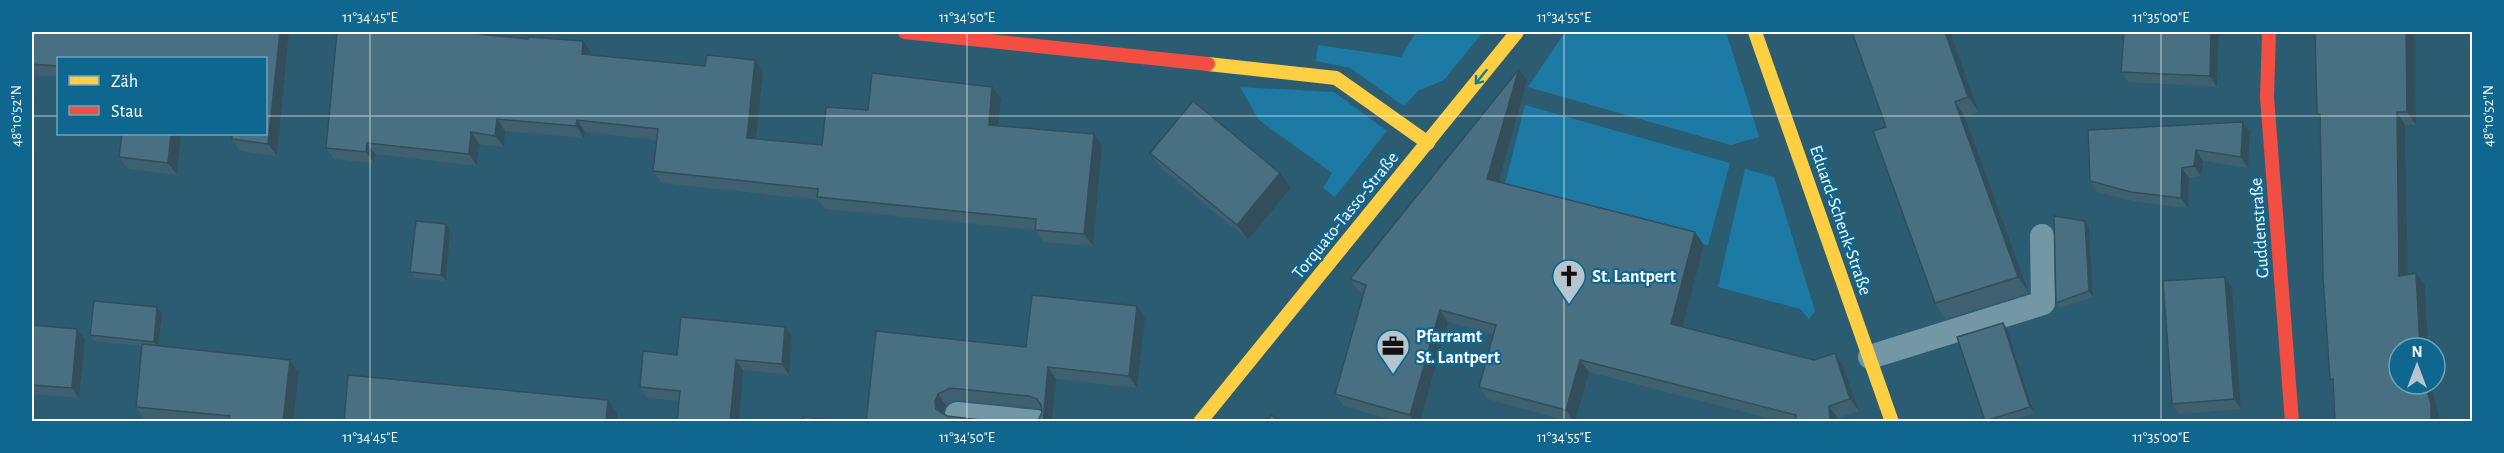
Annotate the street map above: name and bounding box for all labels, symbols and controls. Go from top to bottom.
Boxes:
text: 11°34'45"E [342,10,398,25]
text: 11°34'50"E [939,10,995,25]
text: 11°34'55"E [1537,10,1591,25]
text: 11°35'00"E [2133,10,2189,25]
legend [57,57,267,135]
one-way arrow [1474,69,1487,85]
text: Zäh [111,73,138,91]
text: 48°10'52"N [9,85,24,147]
text: 48°10'52"N [2481,85,2496,147]
text: Stau [111,103,143,121]
street label: Eduard-Schenk-Straße [1806,143,1874,298]
street label: Torquato-Tasso-Straße [1289,149,1402,282]
street label: Guddenstraße [2248,177,2272,279]
church icon: St. Lantpert [1551,258,1587,305]
place label: St. Lantpert [1592,268,1676,286]
office icon: Pfarramt St. Lantpert [1375,328,1411,375]
place label: Pfarramt St. Lantpert [1416,328,1500,367]
north arrow [2387,336,2447,396]
text: N [2411,344,2423,360]
text: 11°34'45"E [342,430,398,445]
text: 11°34'50"E [939,430,995,445]
text: 11°34'55"E [1537,430,1591,445]
text: 11°35'00"E [2133,430,2189,445]

